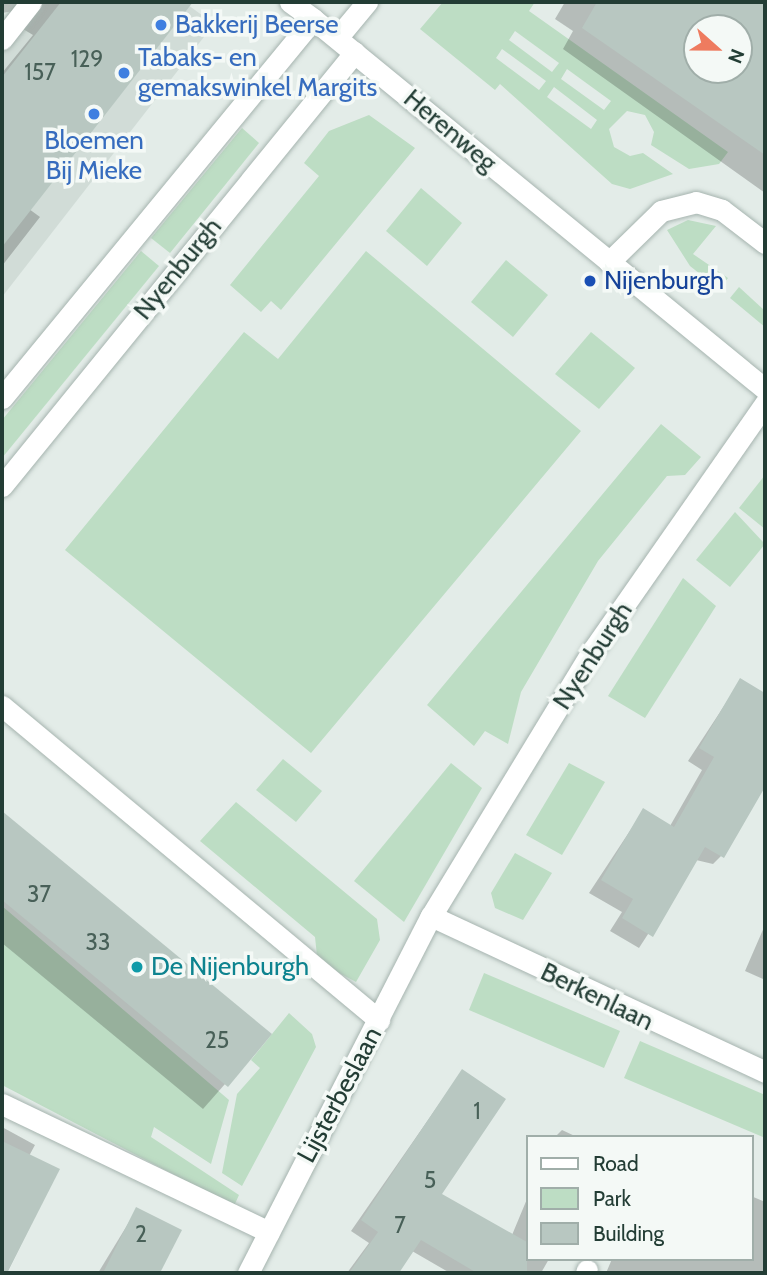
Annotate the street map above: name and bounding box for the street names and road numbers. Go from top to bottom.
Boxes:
street label: Herenweg [397,83,503,179]
street label: Nyenburgh [128,212,228,326]
street label: Nyenburgh [547,596,639,716]
street label: Berkenlaan [536,956,658,1038]
street label: Lijsterbeslaan [291,1022,389,1168]

